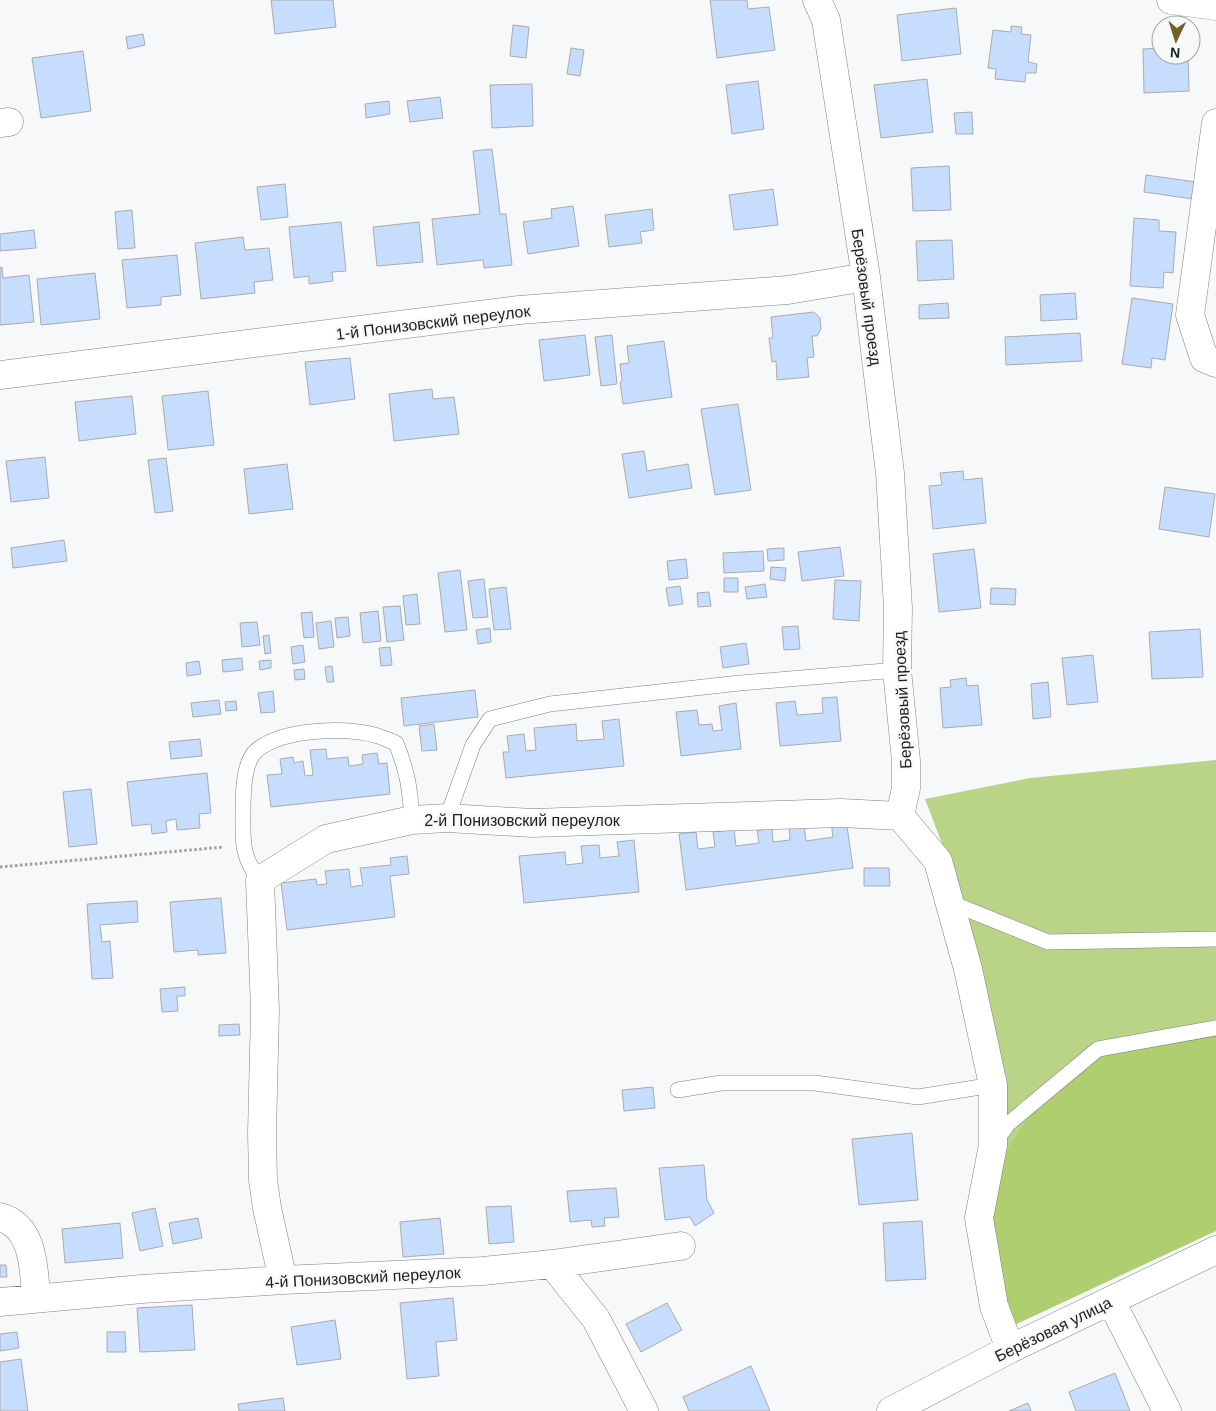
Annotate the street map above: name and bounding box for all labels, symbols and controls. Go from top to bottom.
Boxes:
north arrow [1151,15,1201,65]
text: N [1169,45,1181,61]
street label: Берёзовый проезд [848,228,885,367]
street label: 1-й Понизовский переулок [335,302,532,343]
street label: Берёзовый проезд [890,630,915,769]
street label: 2-й Понизовский переулок [424,812,621,829]
street label: 4-й Понизовский переулок [265,1264,462,1291]
street label: Берёзовая улица [992,1294,1114,1365]

